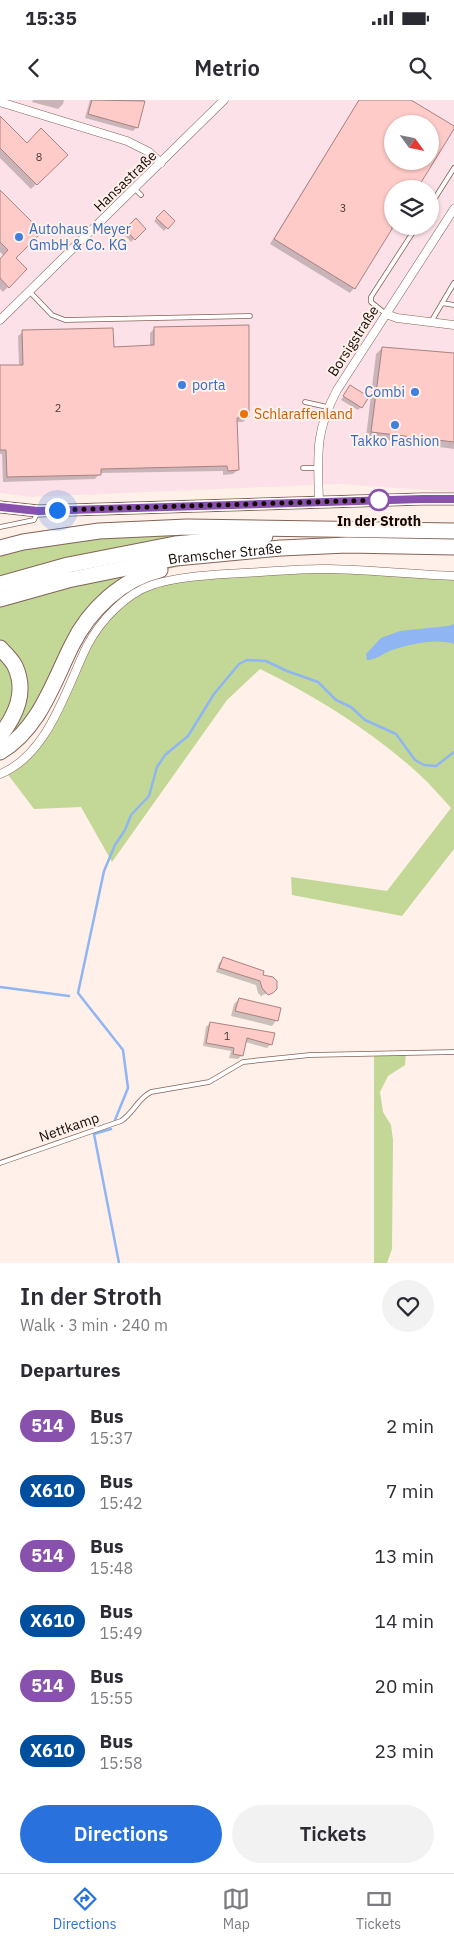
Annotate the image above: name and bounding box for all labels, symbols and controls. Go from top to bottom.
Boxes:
text: 15:35 [25,6,77,30]
text: Metrio [194,53,260,82]
icon: back [20,54,48,82]
icon: search [406,54,434,82]
north arrow [384,115,439,170]
map controls [384,115,439,235]
street label: Hansastraße [90,146,160,215]
house number: 8 [36,150,42,164]
button: layers [384,180,439,235]
house number: 3 [340,201,346,215]
place label: Autohaus Meyer GmbH & Co. KG [29,220,131,254]
marker: Autohaus Meyer GmbH & Co. KG [13,231,25,243]
street label: Borsigstraße [323,302,383,380]
place label: porta [192,376,226,394]
marker: porta [176,379,188,391]
place label: Combi [365,383,405,401]
marker: Combi [409,386,421,398]
house number: 2 [55,401,61,415]
place label: Schlaraffenland [254,405,353,423]
marker: Schlaraffenland [238,408,250,420]
marker: Takko Fashion [389,419,401,431]
place label: Takko Fashion [351,432,439,450]
marker: In der Stroth [368,489,390,511]
your location [45,498,70,523]
place label: In der Stroth [337,512,421,530]
street label: Bramscher Straße [166,539,283,568]
house number: 1 [224,1029,231,1043]
street label: Nettkamp [37,1108,101,1146]
text: In der Stroth [20,1280,162,1312]
button: heart [382,1280,434,1332]
text: Walk · 3 min · 240 m [20,1315,168,1335]
text: Departures [20,1358,120,1382]
text: Bus [90,1404,124,1428]
text: 514 [31,1414,64,1437]
text: 2 min [386,1414,434,1438]
text: 15:37 [90,1428,133,1448]
text: Bus [100,1469,133,1493]
text: X610 [30,1479,75,1502]
text: 7 min [386,1479,434,1503]
text: 15:42 [100,1493,143,1513]
text: Bus [90,1534,124,1558]
text: 514 [31,1544,64,1567]
text: 13 min [375,1544,434,1568]
text: 15:48 [90,1558,133,1578]
text: Bus [100,1599,133,1623]
text: X610 [30,1609,75,1632]
text: 14 min [375,1609,434,1633]
text: 15:49 [100,1623,143,1643]
text: Bus [90,1664,124,1688]
text: 514 [31,1674,64,1697]
text: 20 min [375,1674,434,1698]
text: 15:55 [90,1688,133,1708]
text: Bus [100,1729,133,1753]
text: X610 [30,1739,75,1762]
text: 23 min [375,1739,434,1763]
text: 15:58 [100,1753,143,1773]
button: Directions [20,1805,222,1863]
button: Tickets [232,1805,434,1863]
tab: Directions [53,1885,117,1933]
tab: Map [222,1885,250,1933]
tab: Tickets [356,1885,401,1933]

